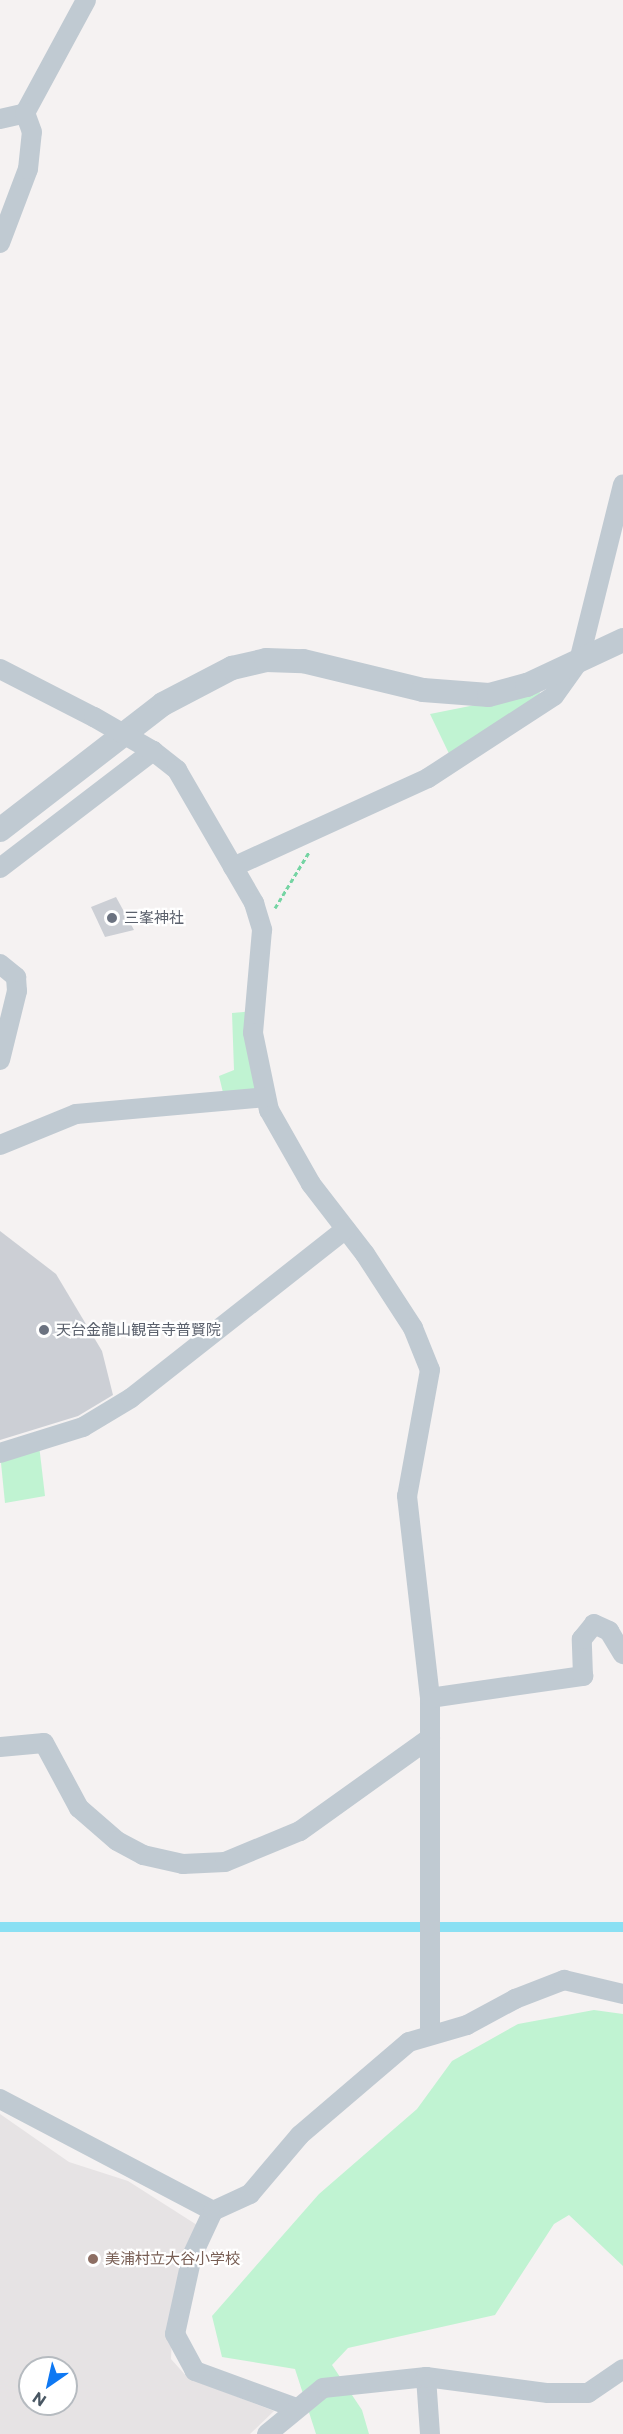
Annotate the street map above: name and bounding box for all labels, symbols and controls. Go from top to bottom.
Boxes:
place label: 三峯神社 [124,909,184,927]
marker: 三峯神社 [105,911,119,925]
place label: 天台金龍山観音寺普賢院 [56,1321,221,1339]
marker: 天台金龍山観音寺普賢院 [37,1323,51,1337]
place label: 美浦村立大谷小学校 [105,2250,240,2268]
marker: 美浦村立大谷小学校 [86,2252,100,2266]
north arrow [18,2356,78,2416]
text: N [28,2388,49,2411]

